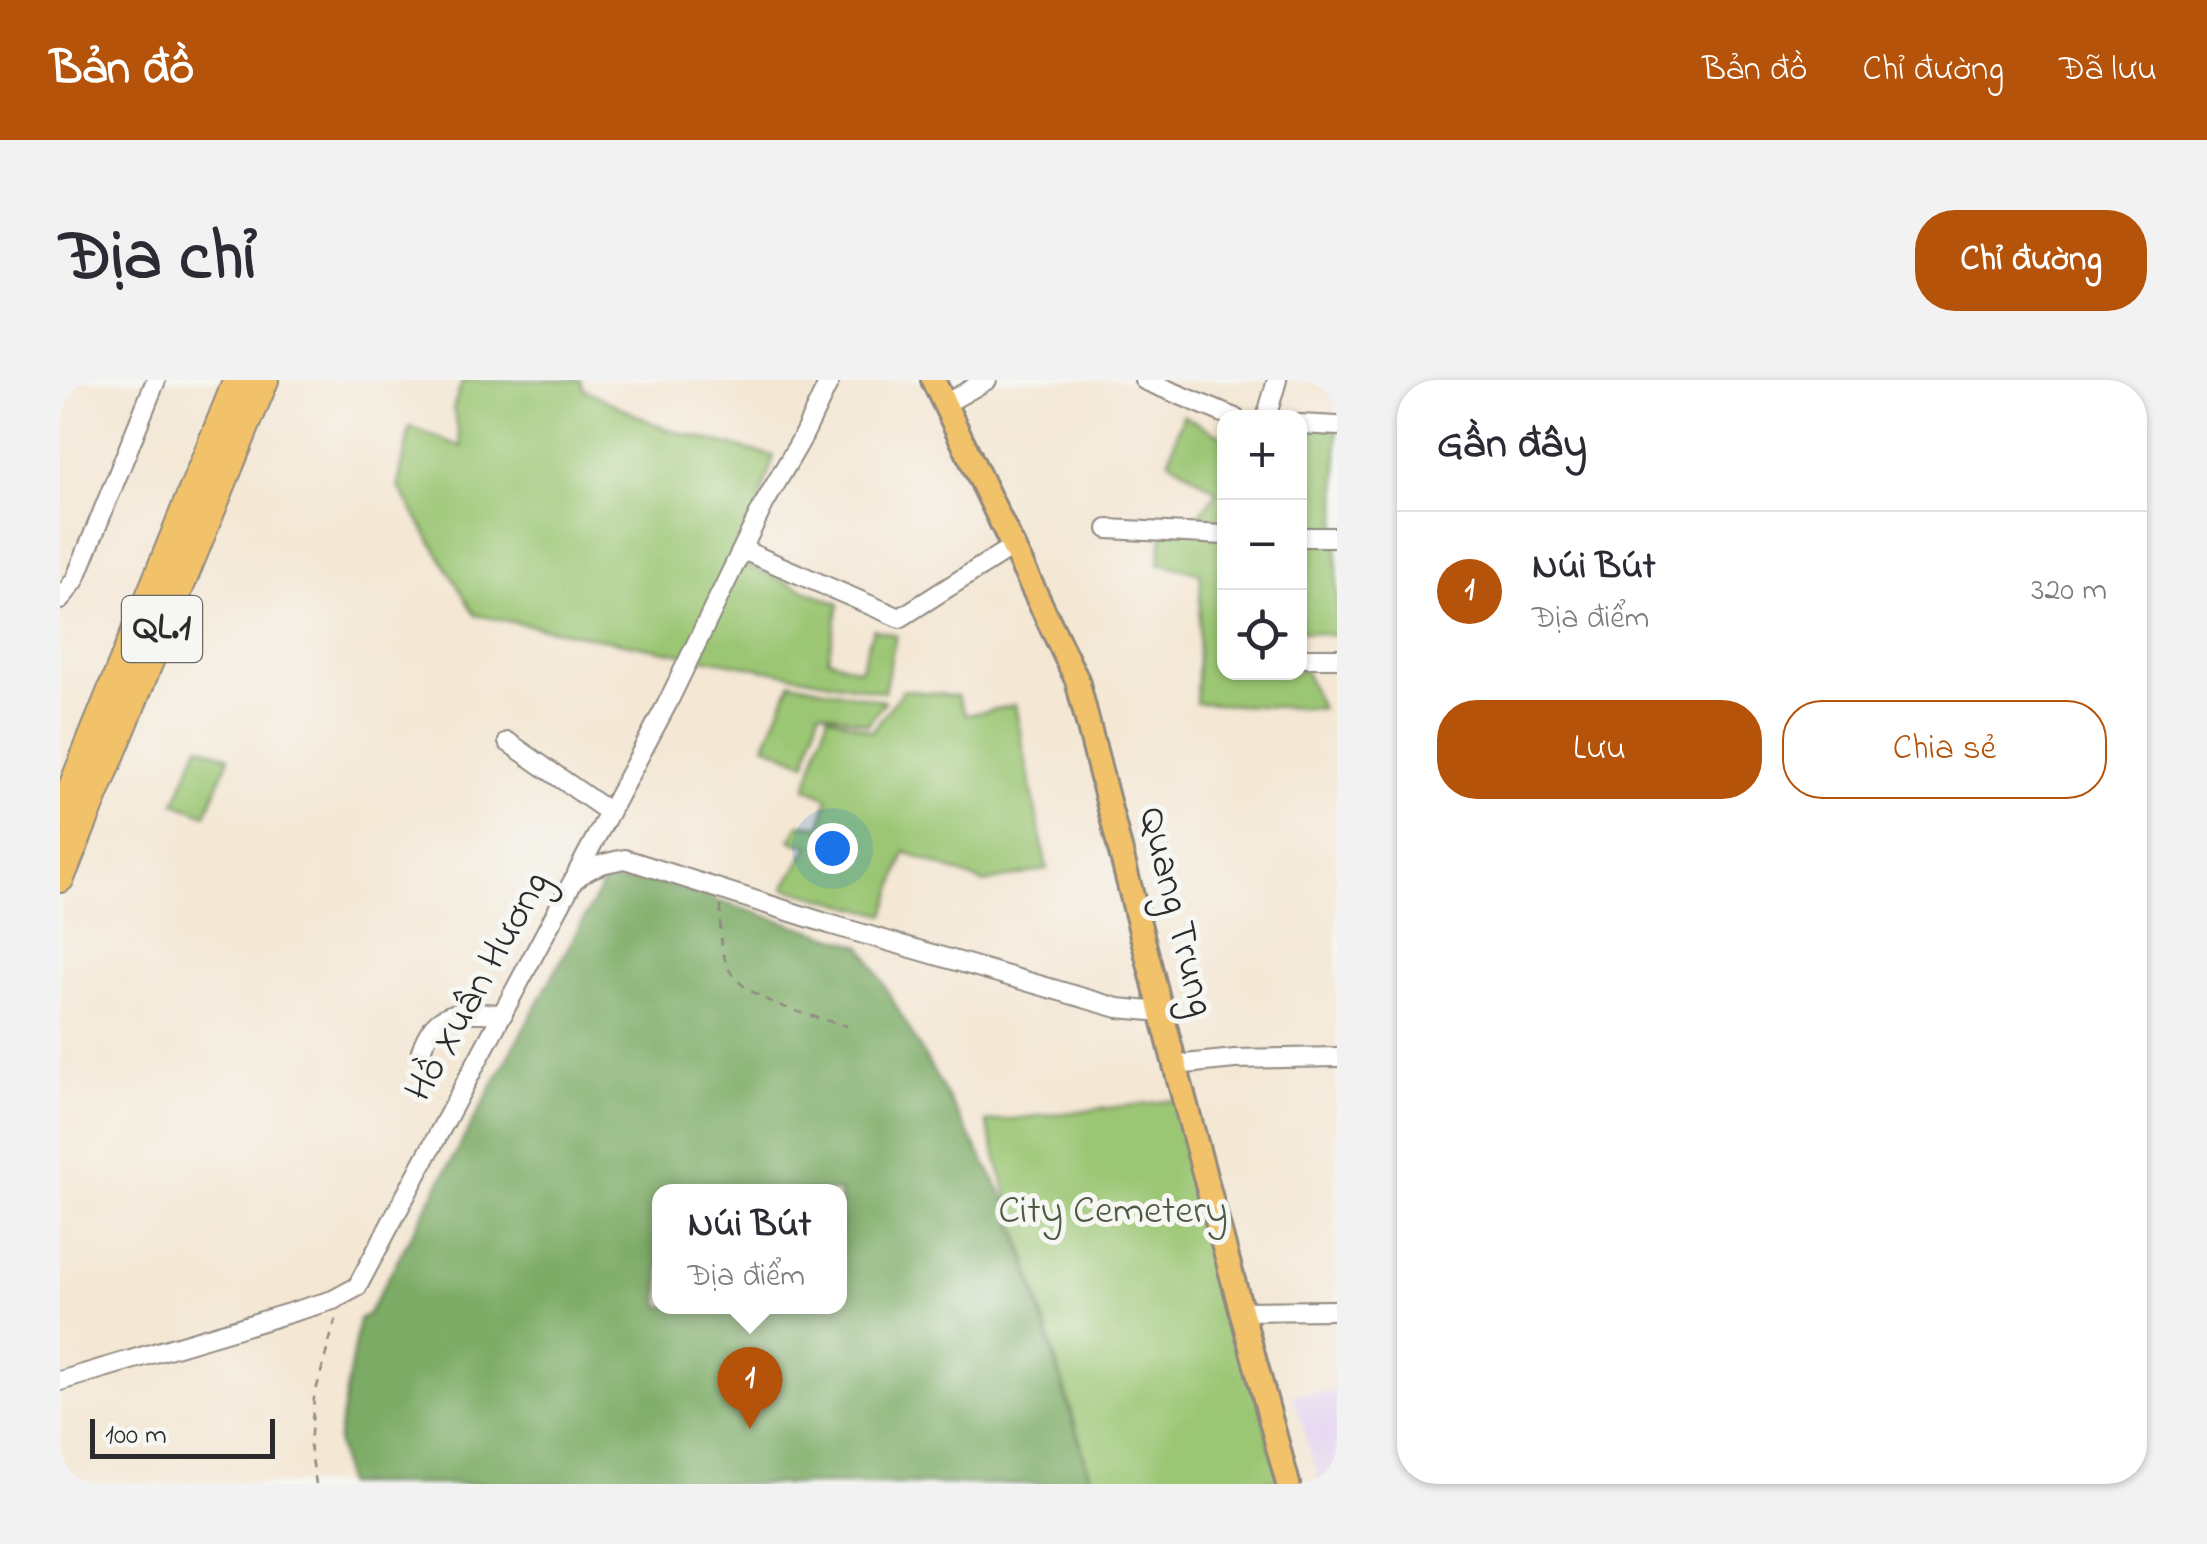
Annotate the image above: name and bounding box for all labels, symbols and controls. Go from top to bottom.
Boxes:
text: Bản đồ [50,35,194,105]
text: Bản đồ [1702,45,1807,96]
text: Chỉ đường [1862,45,2004,96]
text: Đã lưu [2059,45,2157,96]
text: Địa chỉ [60,209,256,311]
button: Chỉ đường [1915,210,2147,311]
map controls [1217,410,1307,680]
button: + [1217,410,1307,500]
text: Gần đây [1437,415,1587,476]
button: − [1217,500,1307,590]
text: Núi Bút [1532,540,1656,596]
text: 1 [1464,568,1475,615]
text: 320 m [2031,568,2107,615]
button: locate [1217,590,1307,680]
road number: QL.1 [122,596,202,662]
text: Địa điểm [1532,596,1649,643]
button: Lưu [1437,700,1762,799]
button: Chia sẻ [1782,700,2107,799]
street label: Quang Trung [1121,801,1229,1023]
your location [807,823,858,874]
street label: Hồ Xuân Hương [391,861,567,1113]
park label: City Cemetery [998,1183,1228,1242]
popup [652,1184,847,1314]
text: Núi Bút [688,1198,811,1254]
text: Địa điểm [688,1254,805,1301]
pin: 1 [718,1346,782,1429]
scale bar [90,1414,275,1458]
text: 100 m [105,1416,167,1457]

